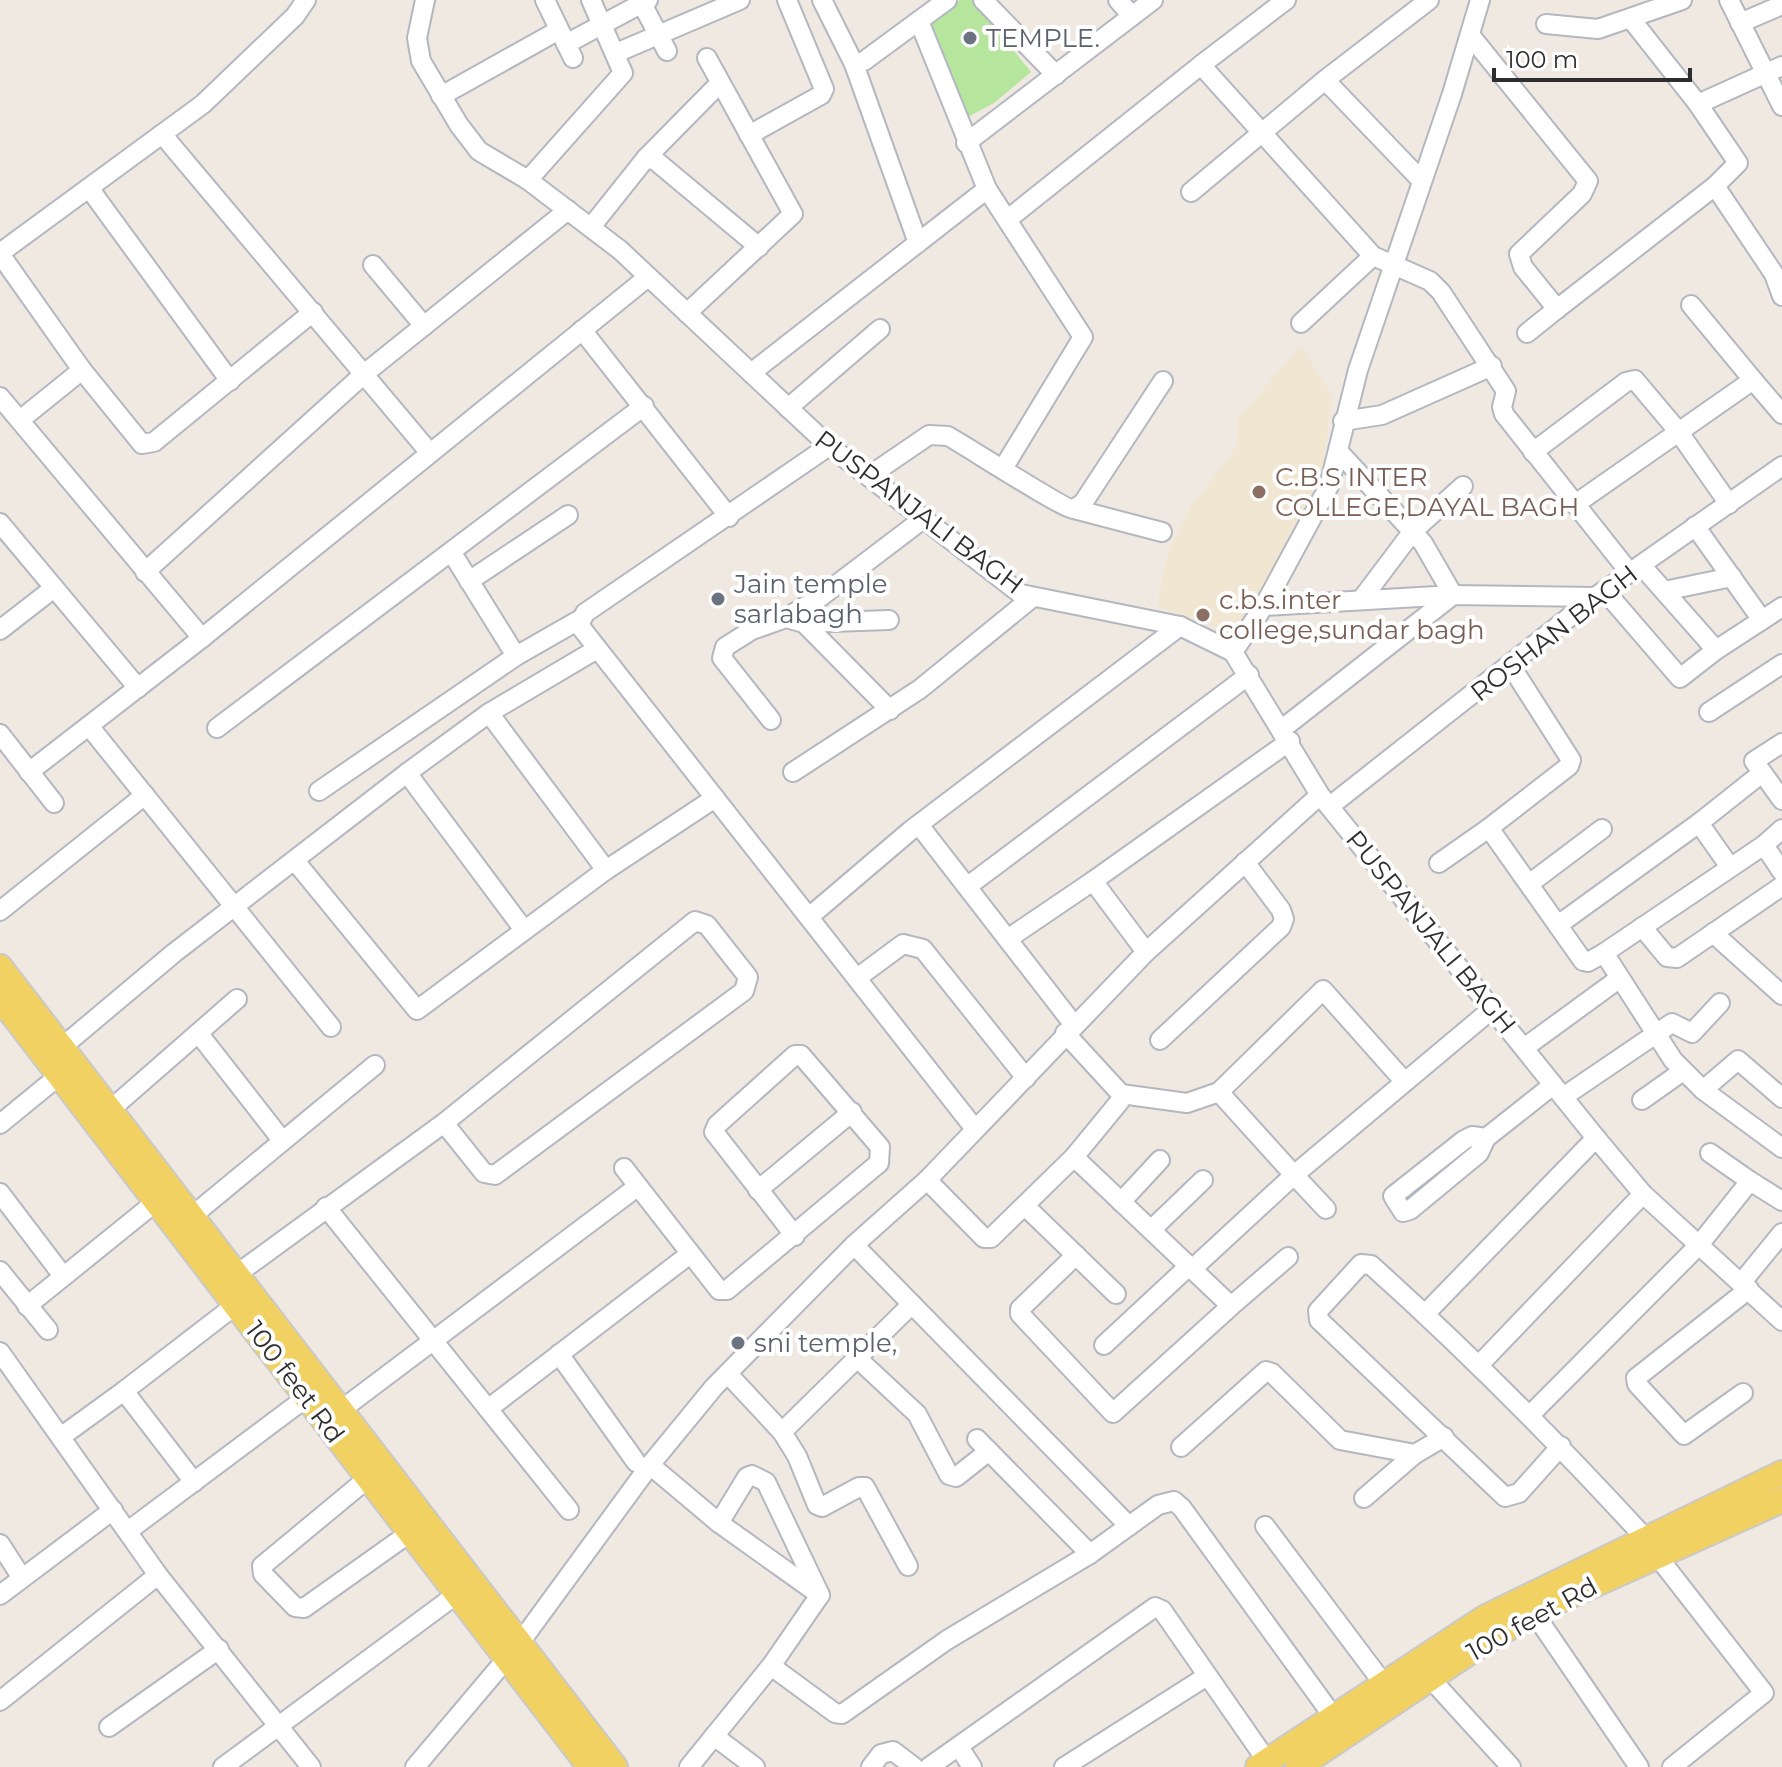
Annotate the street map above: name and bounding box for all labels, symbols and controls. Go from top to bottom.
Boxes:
place label: TEMPLE. [986,22,1100,54]
marker: TEMPLE. [961,29,979,47]
scale bar [1494,32,1690,82]
text: 100 m [1506,45,1578,74]
street label: PUSPANJALI BAGH [808,423,1030,601]
place label: C.B.S INTER COLLEGE,DAYAL BAGH [1275,461,1579,523]
marker: C.B.S INTER COLLEGE,DAYAL BAGH [1250,483,1268,501]
street label: ROSHAN BAGH [1464,558,1644,708]
place label: Jain temple sarlabagh [733,568,887,630]
place label: c.b.s.inter college,sundar bagh [1219,584,1485,646]
marker: Jain temple sarlabagh [709,590,727,608]
marker: c.b.s.inter college,sundar bagh [1194,606,1212,624]
street label: PUSPANJALI BAGH [1339,824,1523,1040]
street label: 100 feet Rd [239,1315,351,1449]
place label: sni temple, [754,1327,897,1359]
marker: sni temple, [729,1334,747,1352]
street label: 100 feet Rd [1461,1570,1603,1668]

